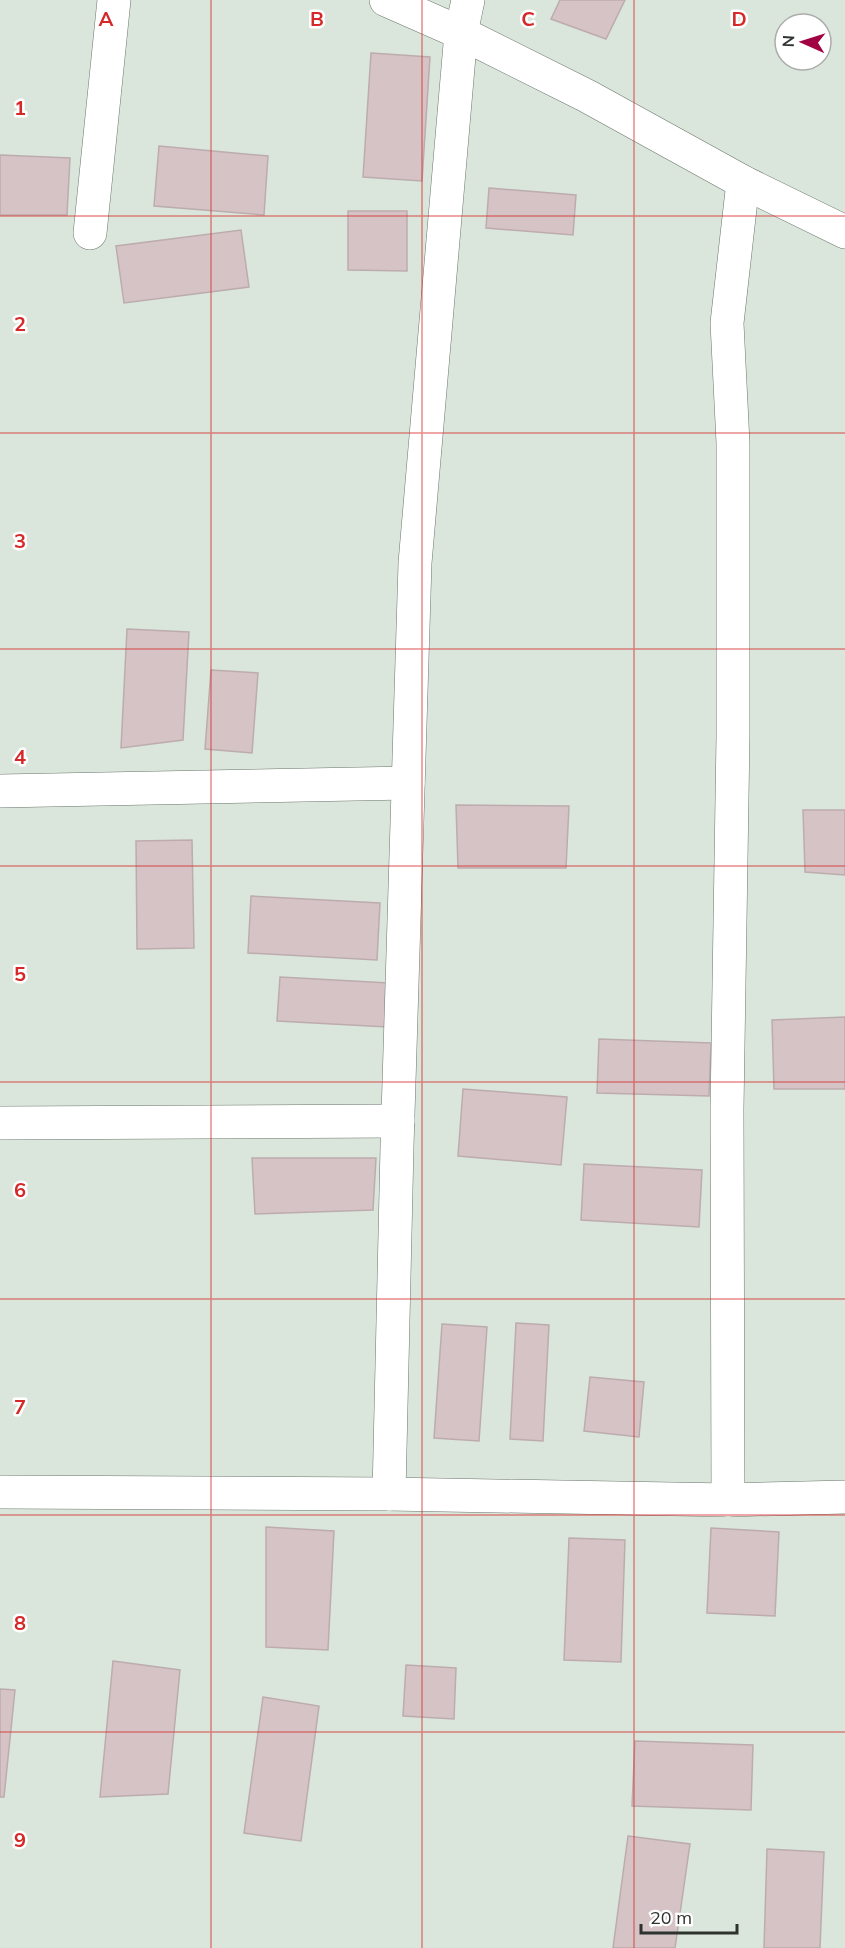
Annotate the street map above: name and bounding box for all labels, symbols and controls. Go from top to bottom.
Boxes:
text: A [99,6,114,31]
text: B [310,6,324,31]
text: C [521,6,535,31]
text: D [731,6,747,31]
north arrow [773,12,833,72]
text: N [778,35,798,48]
text: 1 [14,95,26,120]
text: 2 [14,311,26,336]
text: 3 [14,528,26,553]
text: 4 [14,744,26,769]
text: 5 [14,961,26,986]
text: 6 [14,1177,26,1202]
text: 7 [14,1394,26,1419]
text: 8 [14,1610,26,1635]
text: 9 [14,1827,26,1852]
scale bar [641,1897,737,1935]
text: 20 m [650,1906,692,1929]

